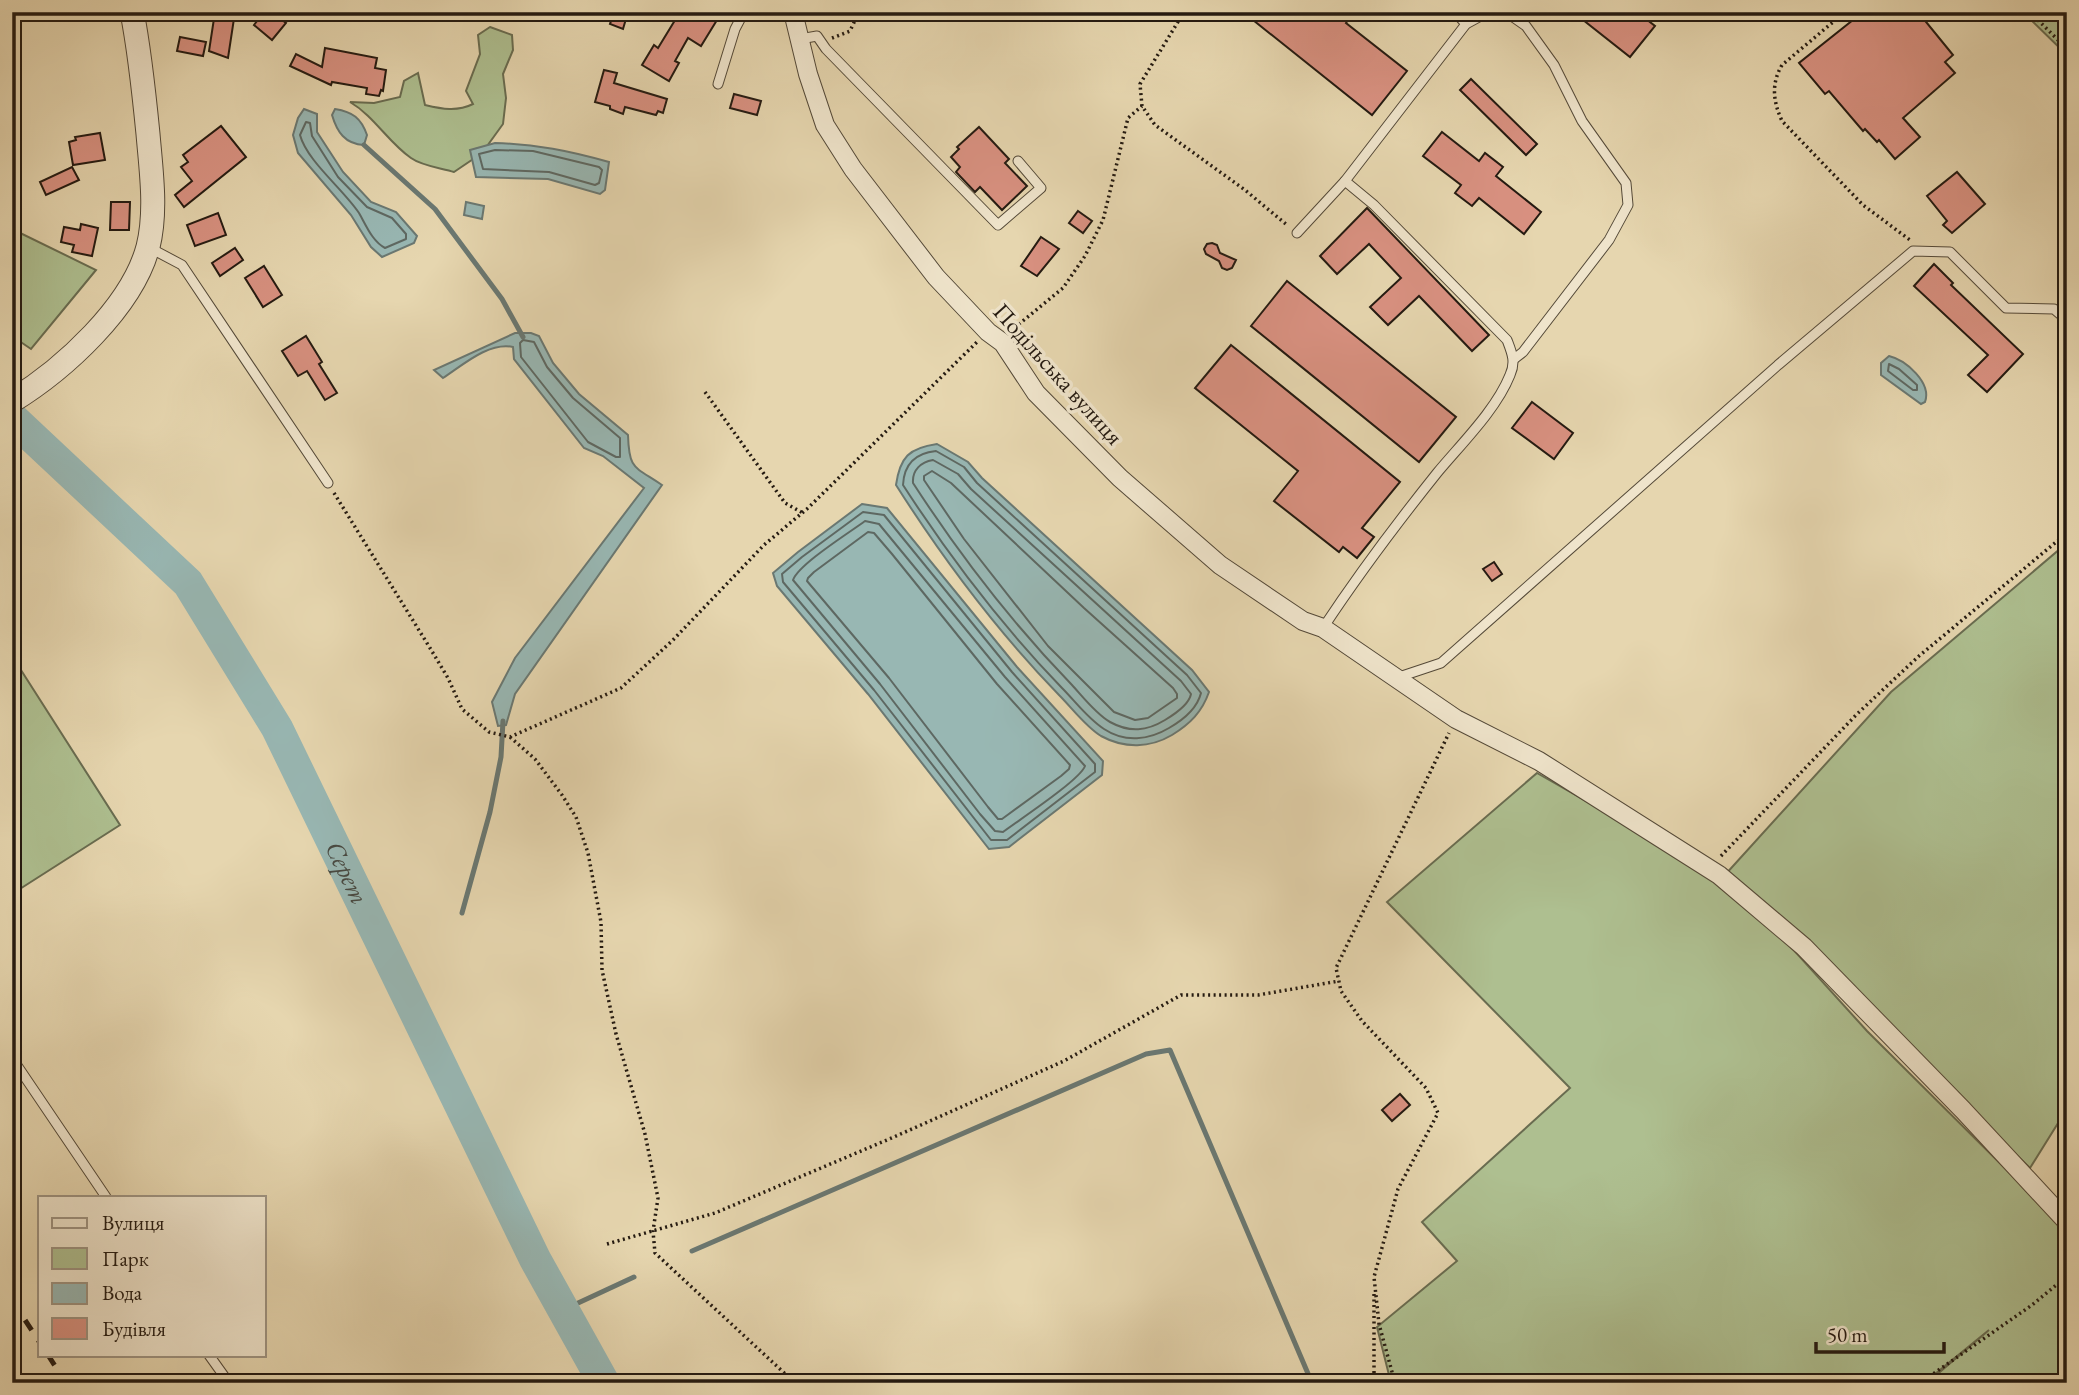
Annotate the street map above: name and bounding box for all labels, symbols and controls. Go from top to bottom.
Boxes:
street label: Подільська вулиця [986,296,1130,451]
water label: Серет [317,835,377,910]
legend [38,1196,266,1356]
text: Вулиця [102,1209,164,1236]
text: Парк [102,1245,149,1272]
text: Вода [102,1279,143,1306]
scale bar [1816,1311,1944,1355]
text: Будівля [102,1315,166,1342]
text: 50 m [1827,1321,1868,1348]

